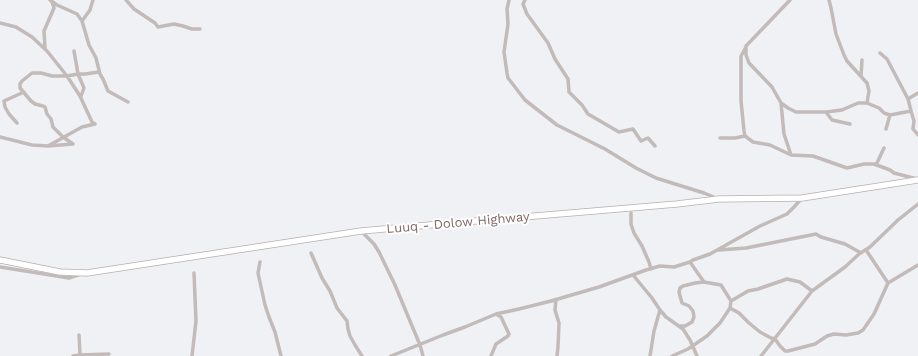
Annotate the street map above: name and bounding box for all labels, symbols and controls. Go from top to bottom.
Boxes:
street label: Luuq - Dolow Highway [386,209,530,237]

